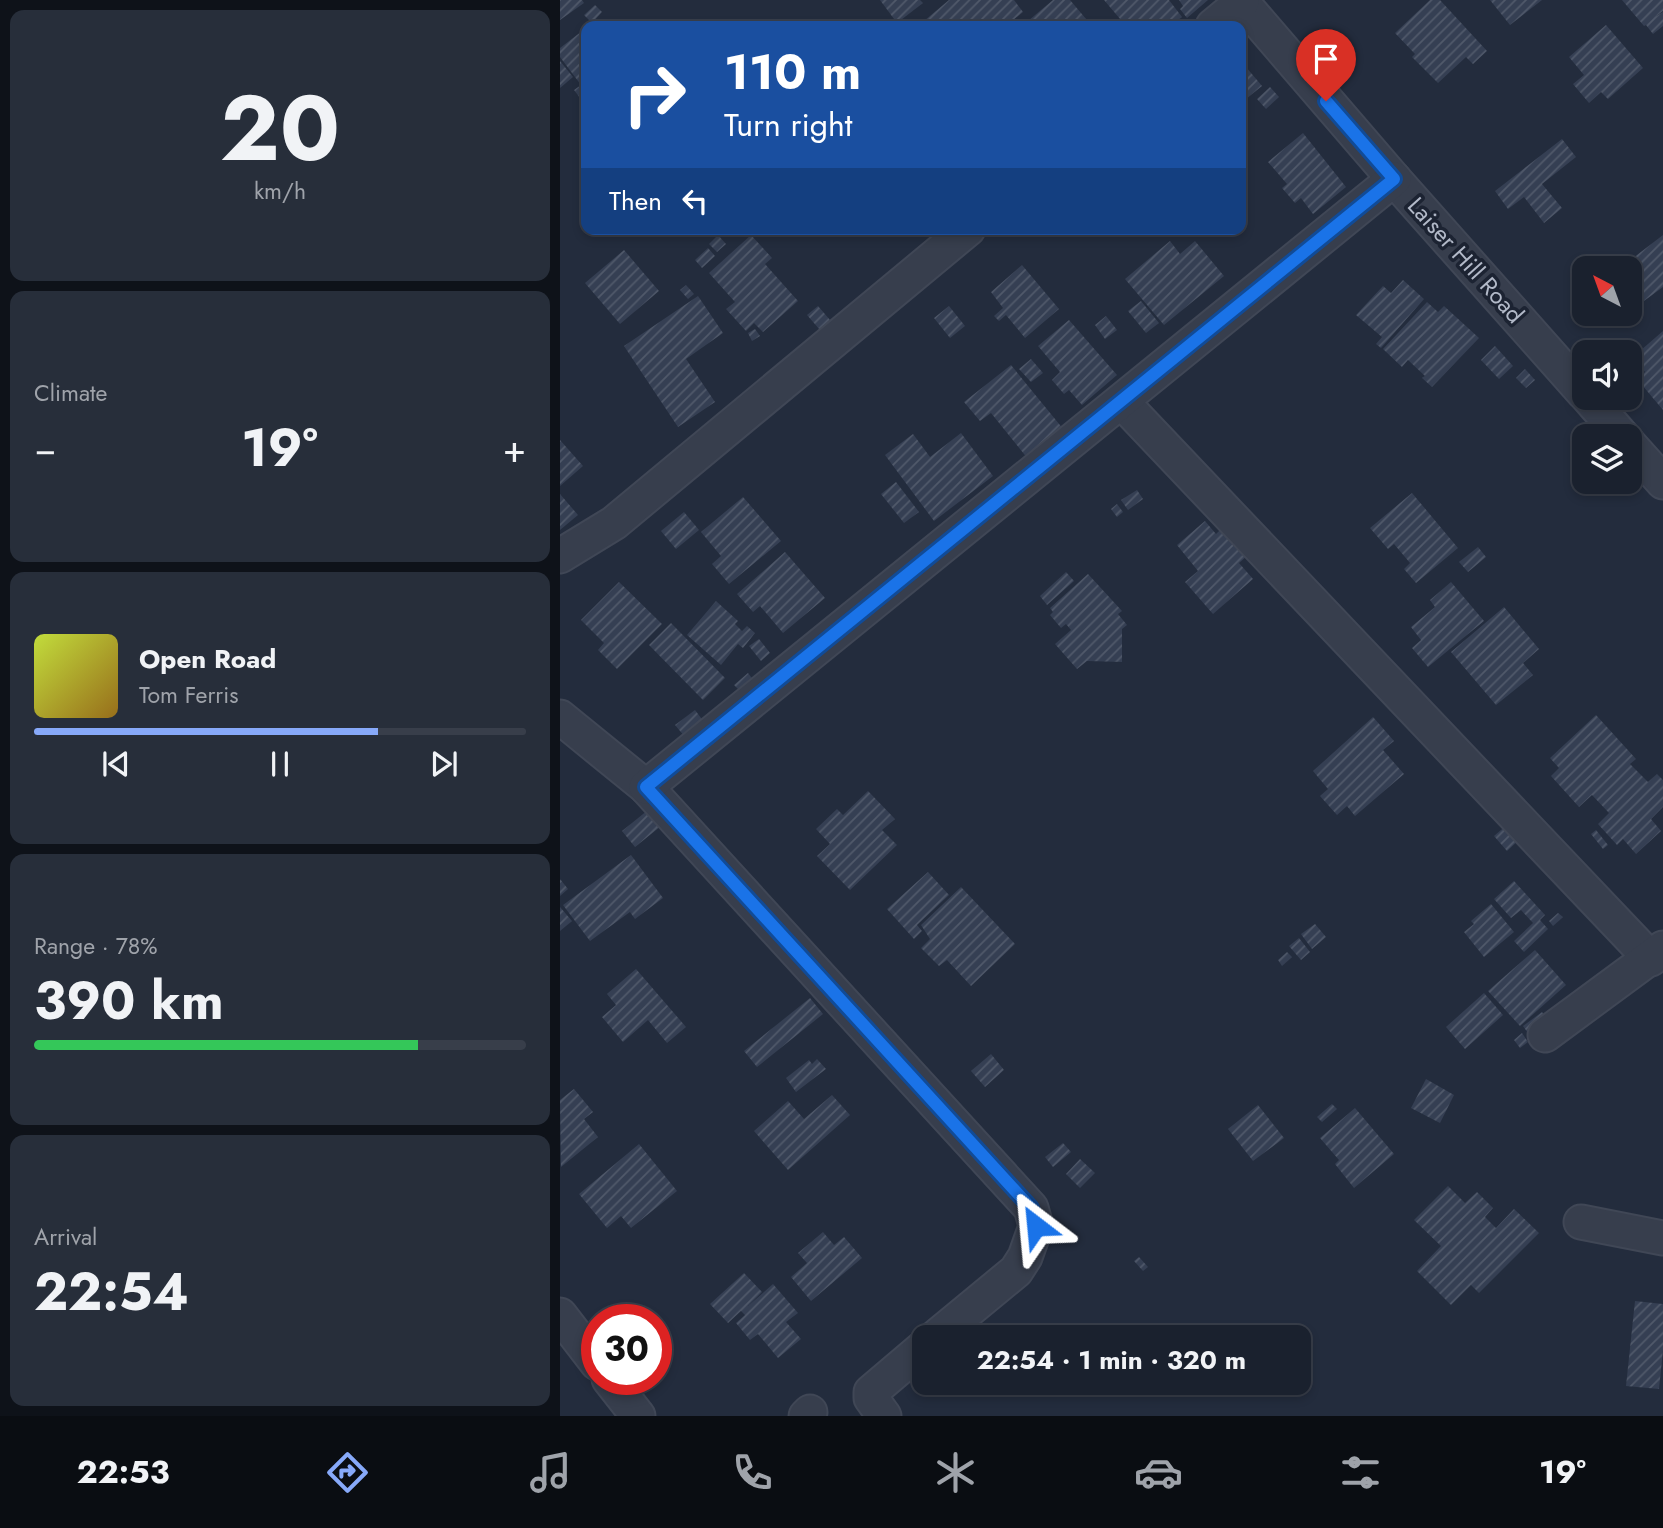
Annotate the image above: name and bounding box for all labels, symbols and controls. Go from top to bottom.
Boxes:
pin [1296,29,1356,101]
text: 110 m [724,37,861,107]
icon: arrive [1307,40,1345,78]
icon: right [609,49,700,140]
text: 20 [220,63,340,194]
text: Turn right [724,102,853,148]
text: km/h [254,174,306,208]
text: Then [609,182,662,220]
icon: left [676,182,714,220]
street label: Laiser Hill Road [1400,189,1532,331]
north arrow [1572,256,1642,326]
map controls [1572,256,1642,494]
button: sound [1572,340,1642,410]
text: Climate [34,376,107,410]
text: 19° [241,410,318,486]
text: − [34,421,56,476]
text: + [503,421,526,476]
button: layers [1572,424,1642,494]
text: Open Road [139,640,276,678]
text: Tom Ferris [139,678,238,712]
icon: previous [97,745,135,783]
icon: pause [261,745,299,783]
icon: next [425,745,463,783]
text: Range · 78% [34,929,158,963]
text: 390 km [34,963,224,1039]
position arrow [999,1189,1073,1263]
text: Arrival [34,1220,97,1254]
text: 22:54 [34,1254,189,1330]
speed limit sign: 30 [581,1304,672,1395]
text: 22:54 · 1 min · 320 m [977,1341,1246,1379]
icon: directions [323,1448,372,1497]
icon: music [526,1448,575,1497]
icon: phone [728,1448,777,1497]
icon: climate [931,1448,980,1497]
icon: car [1134,1448,1183,1497]
icon: filters [1336,1448,1385,1497]
text: 22:53 [77,1449,170,1495]
text: 19° [1539,1449,1586,1495]

